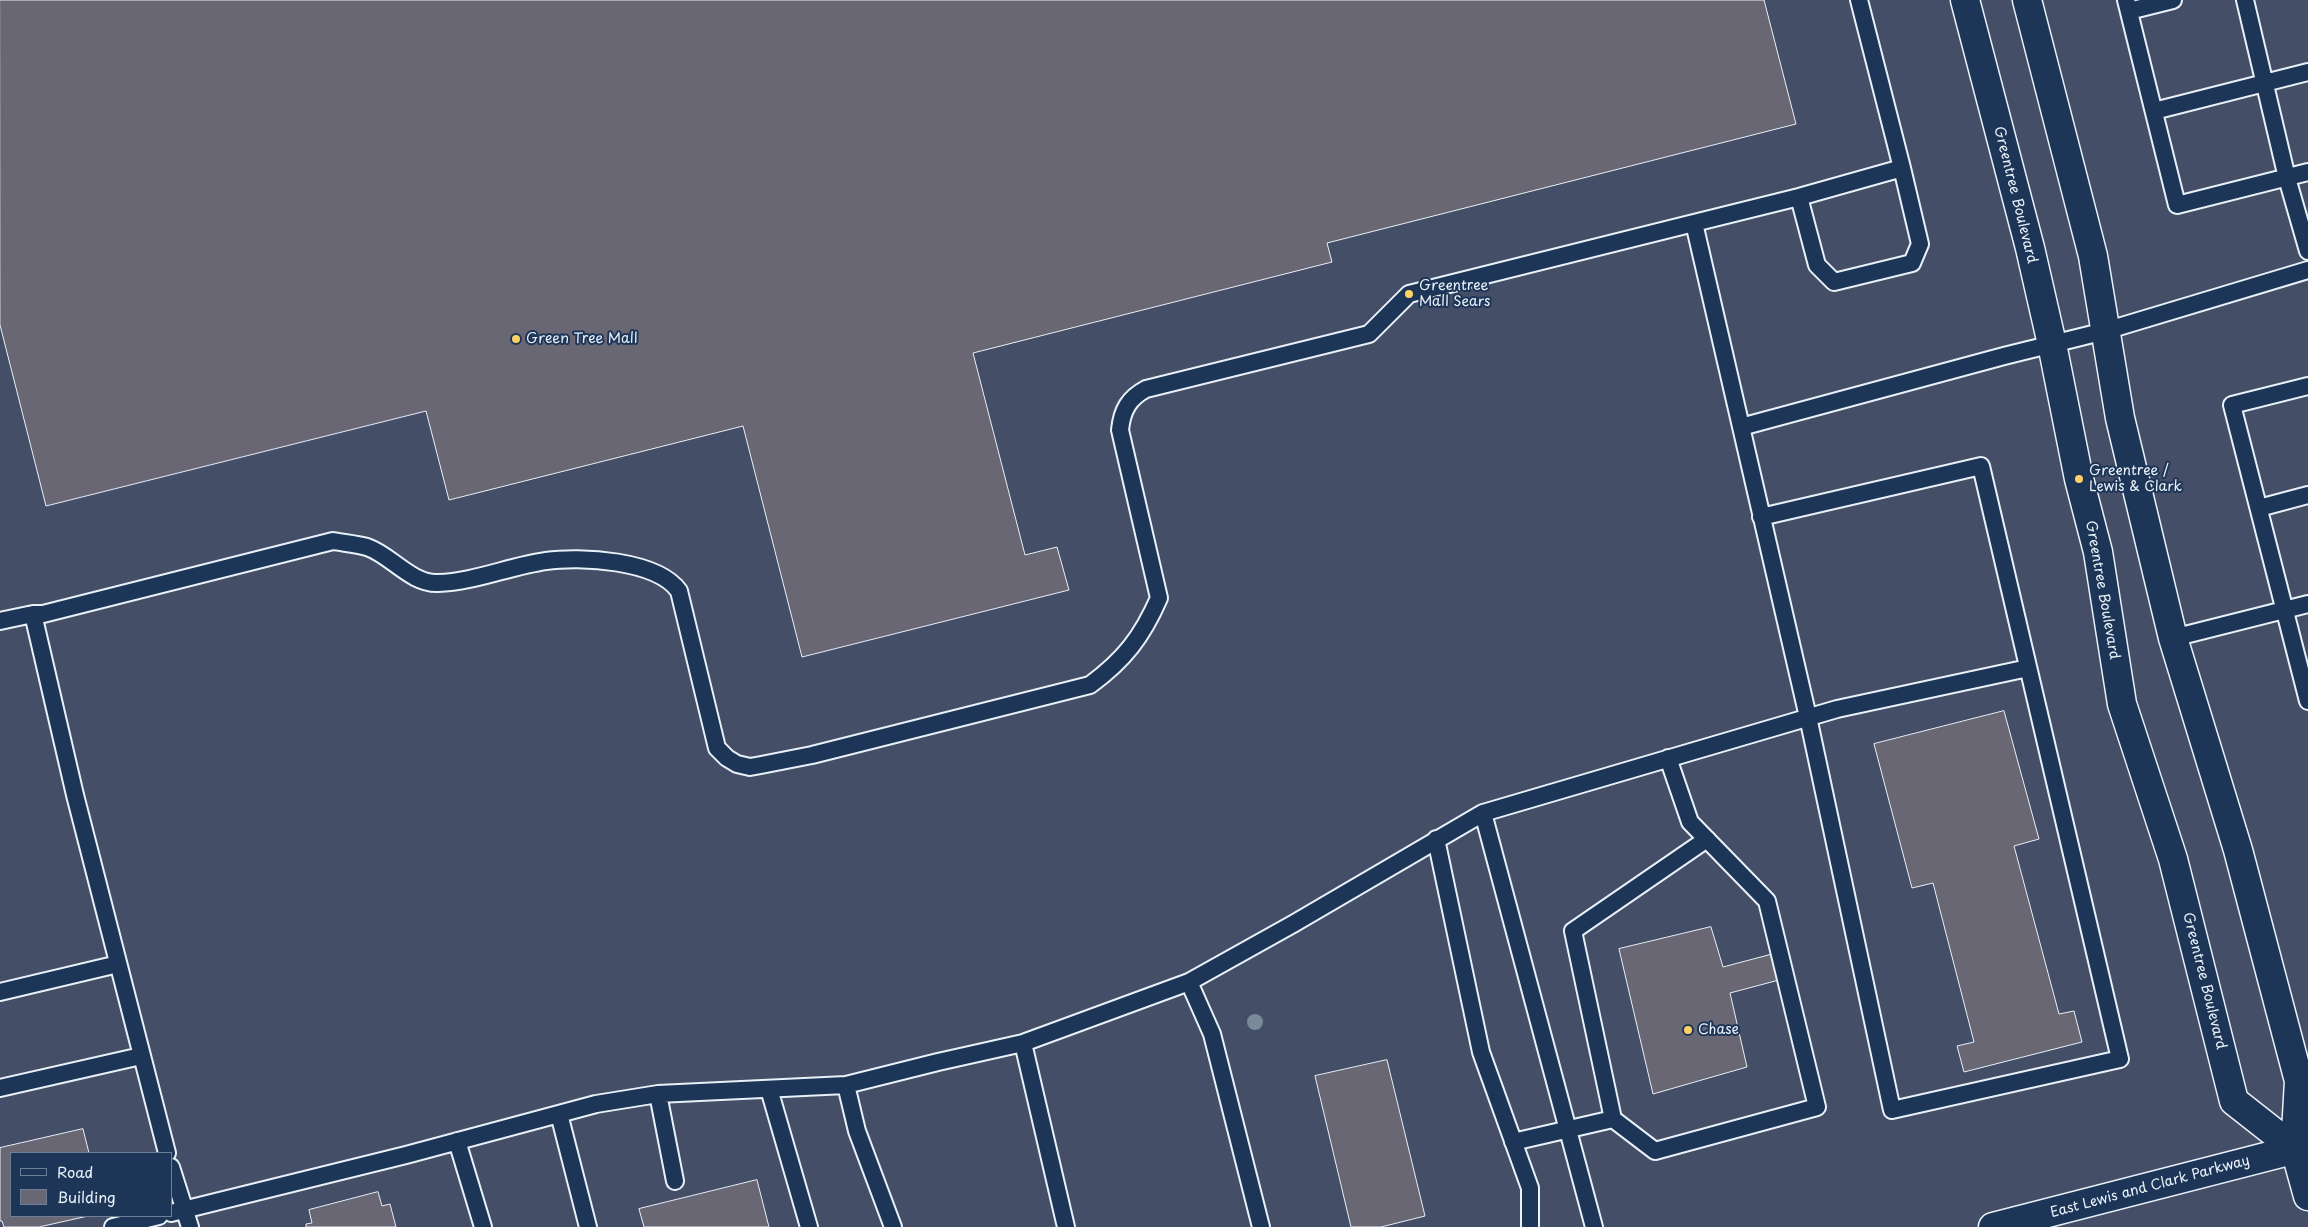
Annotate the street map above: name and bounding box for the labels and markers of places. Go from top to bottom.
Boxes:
place label: Greentree Mall Sears [1419,278,1490,310]
marker: Greentree Mall Sears [1403,288,1415,300]
place label: Green Tree Mall [526,331,638,347]
marker: Green Tree Mall [510,333,522,345]
place label: Greentree / Lewis & Clark [2089,463,2182,496]
marker: Greentree / Lewis & Clark [2073,473,2085,485]
place label: Chase [1698,1022,1739,1038]
marker: Chase [1682,1024,1694,1036]

